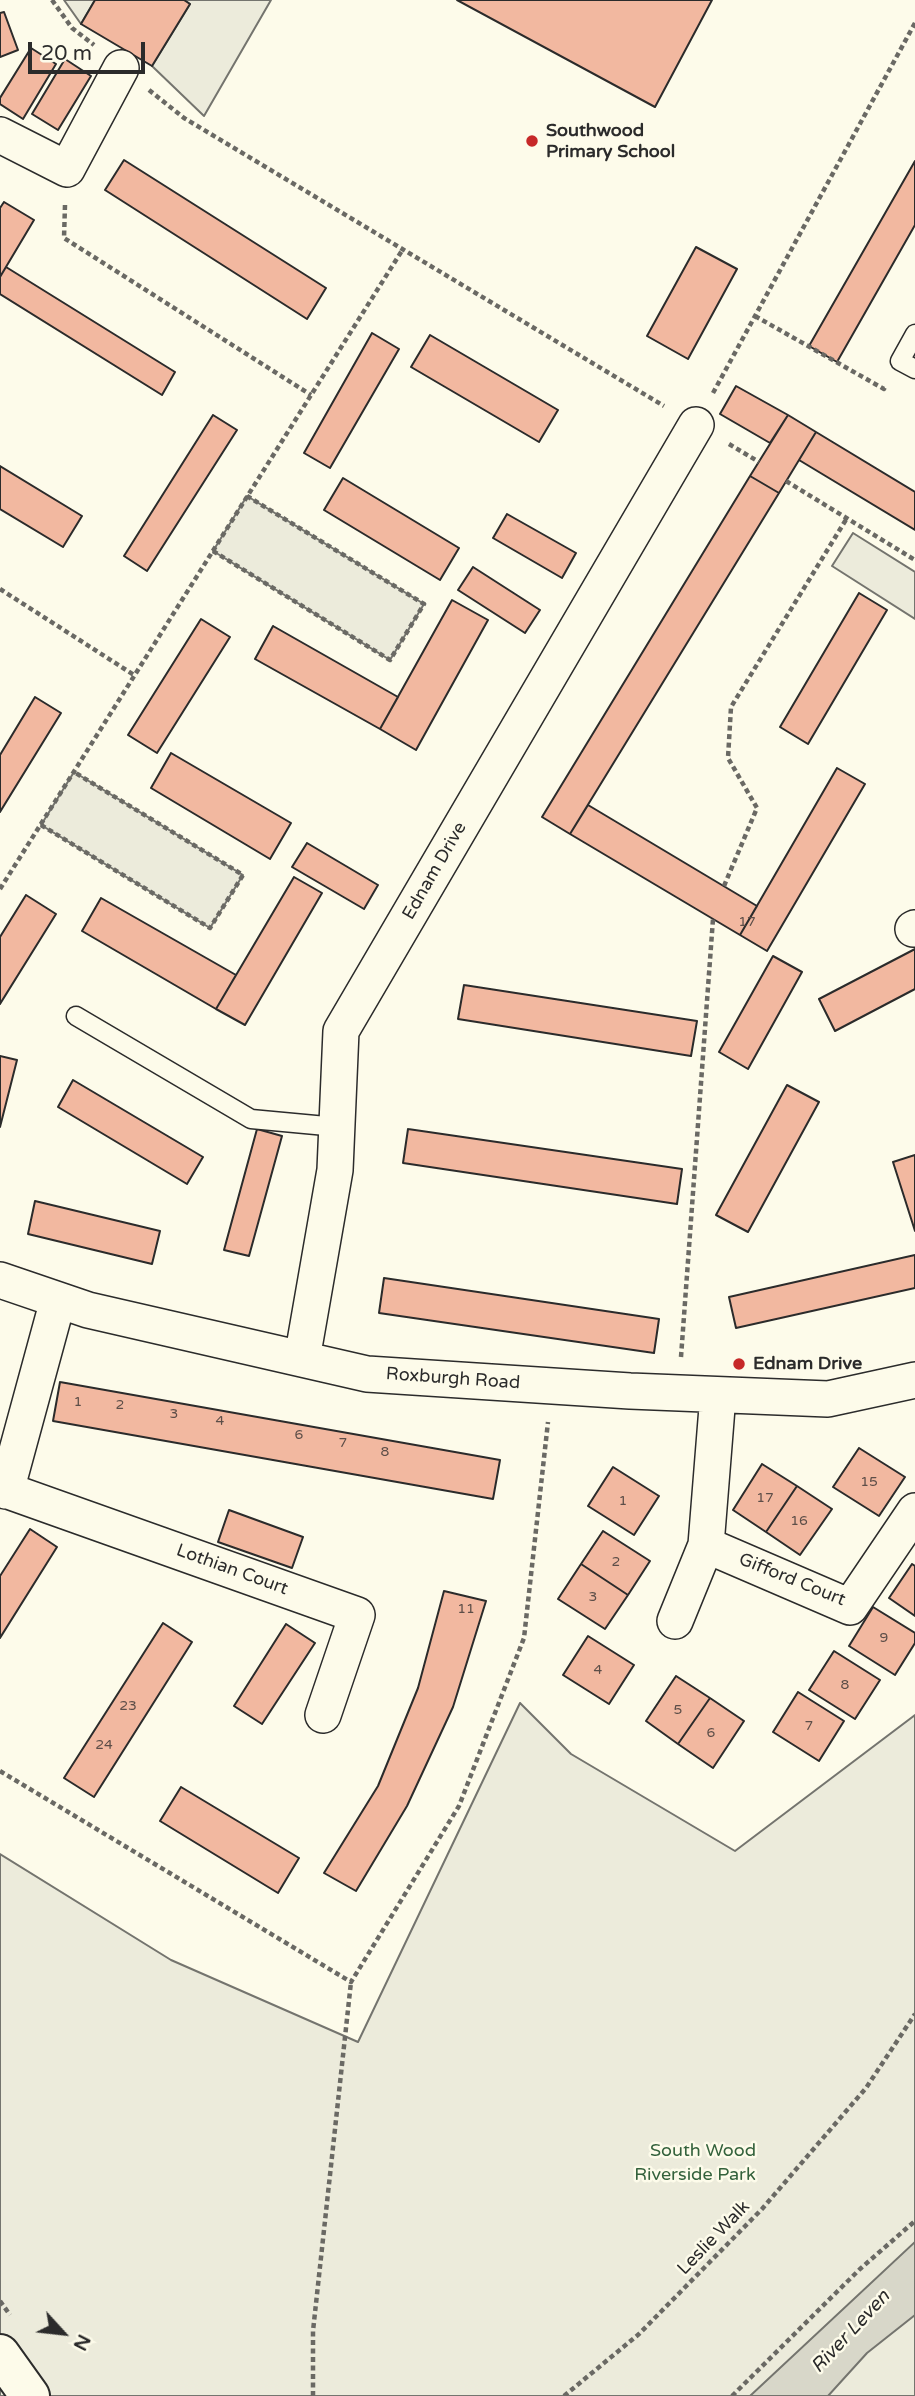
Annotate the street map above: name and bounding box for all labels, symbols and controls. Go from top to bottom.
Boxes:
scale bar [32,28,149,72]
text: 20 m [41,41,92,66]
place label: Southwood Primary School [546,120,675,162]
marker: Southwood Primary School [524,133,540,149]
street label: Ednam Drive [398,818,472,924]
house number: 17 [738,914,756,930]
place label: Ednam Drive [753,1353,862,1375]
marker: Ednam Drive [731,1356,747,1372]
street label: Roxburgh Road [385,1364,521,1394]
house number: 1 [74,1394,82,1410]
house number: 2 [116,1397,124,1413]
house number: 3 [170,1406,178,1422]
house number: 4 [216,1413,224,1429]
house number: 6 [295,1427,303,1443]
house number: 7 [339,1435,347,1451]
house number: 8 [381,1444,389,1460]
house number: 15 [860,1474,878,1490]
house number: 17 [756,1490,774,1506]
house number: 1 [619,1493,627,1509]
house number: 16 [790,1513,808,1529]
street label: Lothian Court [173,1540,291,1600]
street label: Gifford Court [736,1549,848,1611]
house number: 2 [612,1554,620,1570]
house number: 3 [589,1589,597,1605]
house number: 11 [457,1601,475,1617]
house number: 9 [880,1630,888,1646]
house number: 4 [594,1662,602,1678]
house number: 8 [841,1677,849,1693]
house number: 23 [119,1698,137,1714]
house number: 5 [674,1702,682,1718]
house number: 7 [805,1718,813,1734]
house number: 6 [707,1725,715,1741]
house number: 24 [95,1737,113,1753]
park label: South Wood [650,2140,756,2162]
park label: Riverside Park [634,2164,756,2186]
street label: Leslie Walk [673,2196,755,2280]
water label: River Leven [807,2286,895,2378]
north arrow [28,2298,98,2368]
text: N [68,2331,95,2354]

